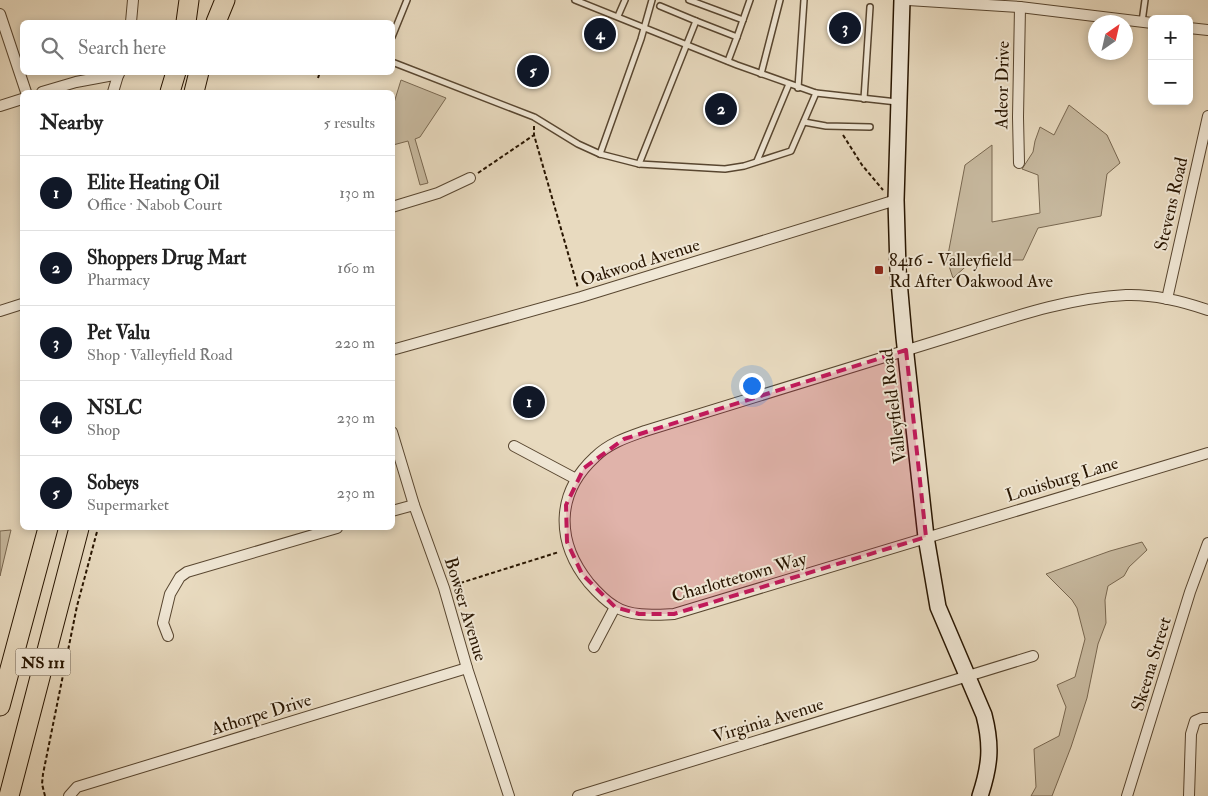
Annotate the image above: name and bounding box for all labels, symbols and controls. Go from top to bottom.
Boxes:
pin: 3 [829,9,861,47]
pin: 4 [584,15,616,53]
north arrow [1088,15,1133,60]
map controls [1148,15,1193,105]
button: + [1148,15,1193,60]
search box [20,20,395,75]
icon: search [38,34,66,62]
text: Search here [78,36,166,60]
street label: Adeor Drive [990,40,1015,130]
pin: 5 [517,52,549,90]
button: − [1148,60,1193,105]
pin: 2 [705,90,737,128]
text: Nearby [40,109,103,136]
text: 5 results [324,113,375,133]
street label: Stevens Road [1150,155,1193,253]
text: Elite Heating Oil [87,171,219,195]
text: 1 [53,183,59,203]
text: 130 m [339,183,375,203]
text: Office · Nabob Court [87,195,222,215]
street label: Oakwood Avenue [578,233,703,292]
text: Shoppers Drug Mart [87,246,246,270]
place label: 8416 - Valleyfield Rd After Oakwood Ave [889,249,1054,293]
text: 2 [52,258,60,278]
text: 160 m [337,258,375,278]
marker: 8416 - Valleyfield Rd After Oakwood Ave [873,264,885,276]
text: Pharmacy [87,270,150,290]
text: Pet Valu [87,321,150,345]
text: 3 [53,333,59,353]
text: 220 m [335,333,375,353]
text: Shop · Valleyfield Road [87,345,233,365]
street label: Valleyfield Road [875,347,912,465]
your location [739,373,765,399]
pin: 1 [513,383,545,421]
text: NSLC [87,396,142,420]
text: 4 [52,408,60,428]
text: 230 m [337,408,375,428]
text: Shop [87,420,120,440]
street label: Louisburg Lane [1003,451,1122,508]
text: Sobeys [87,471,139,495]
text: 5 [52,483,60,503]
text: 230 m [337,483,375,503]
text: Supermarket [87,495,169,515]
street label: Charlottetown Way [669,547,810,608]
street label: Bowser Avenue [439,554,492,664]
street label: Skeena Street [1126,614,1177,714]
road number: NS 111 [15,649,70,676]
street label: Athorpe Drive [207,688,315,741]
street label: Virginia Avenue [710,693,827,748]

